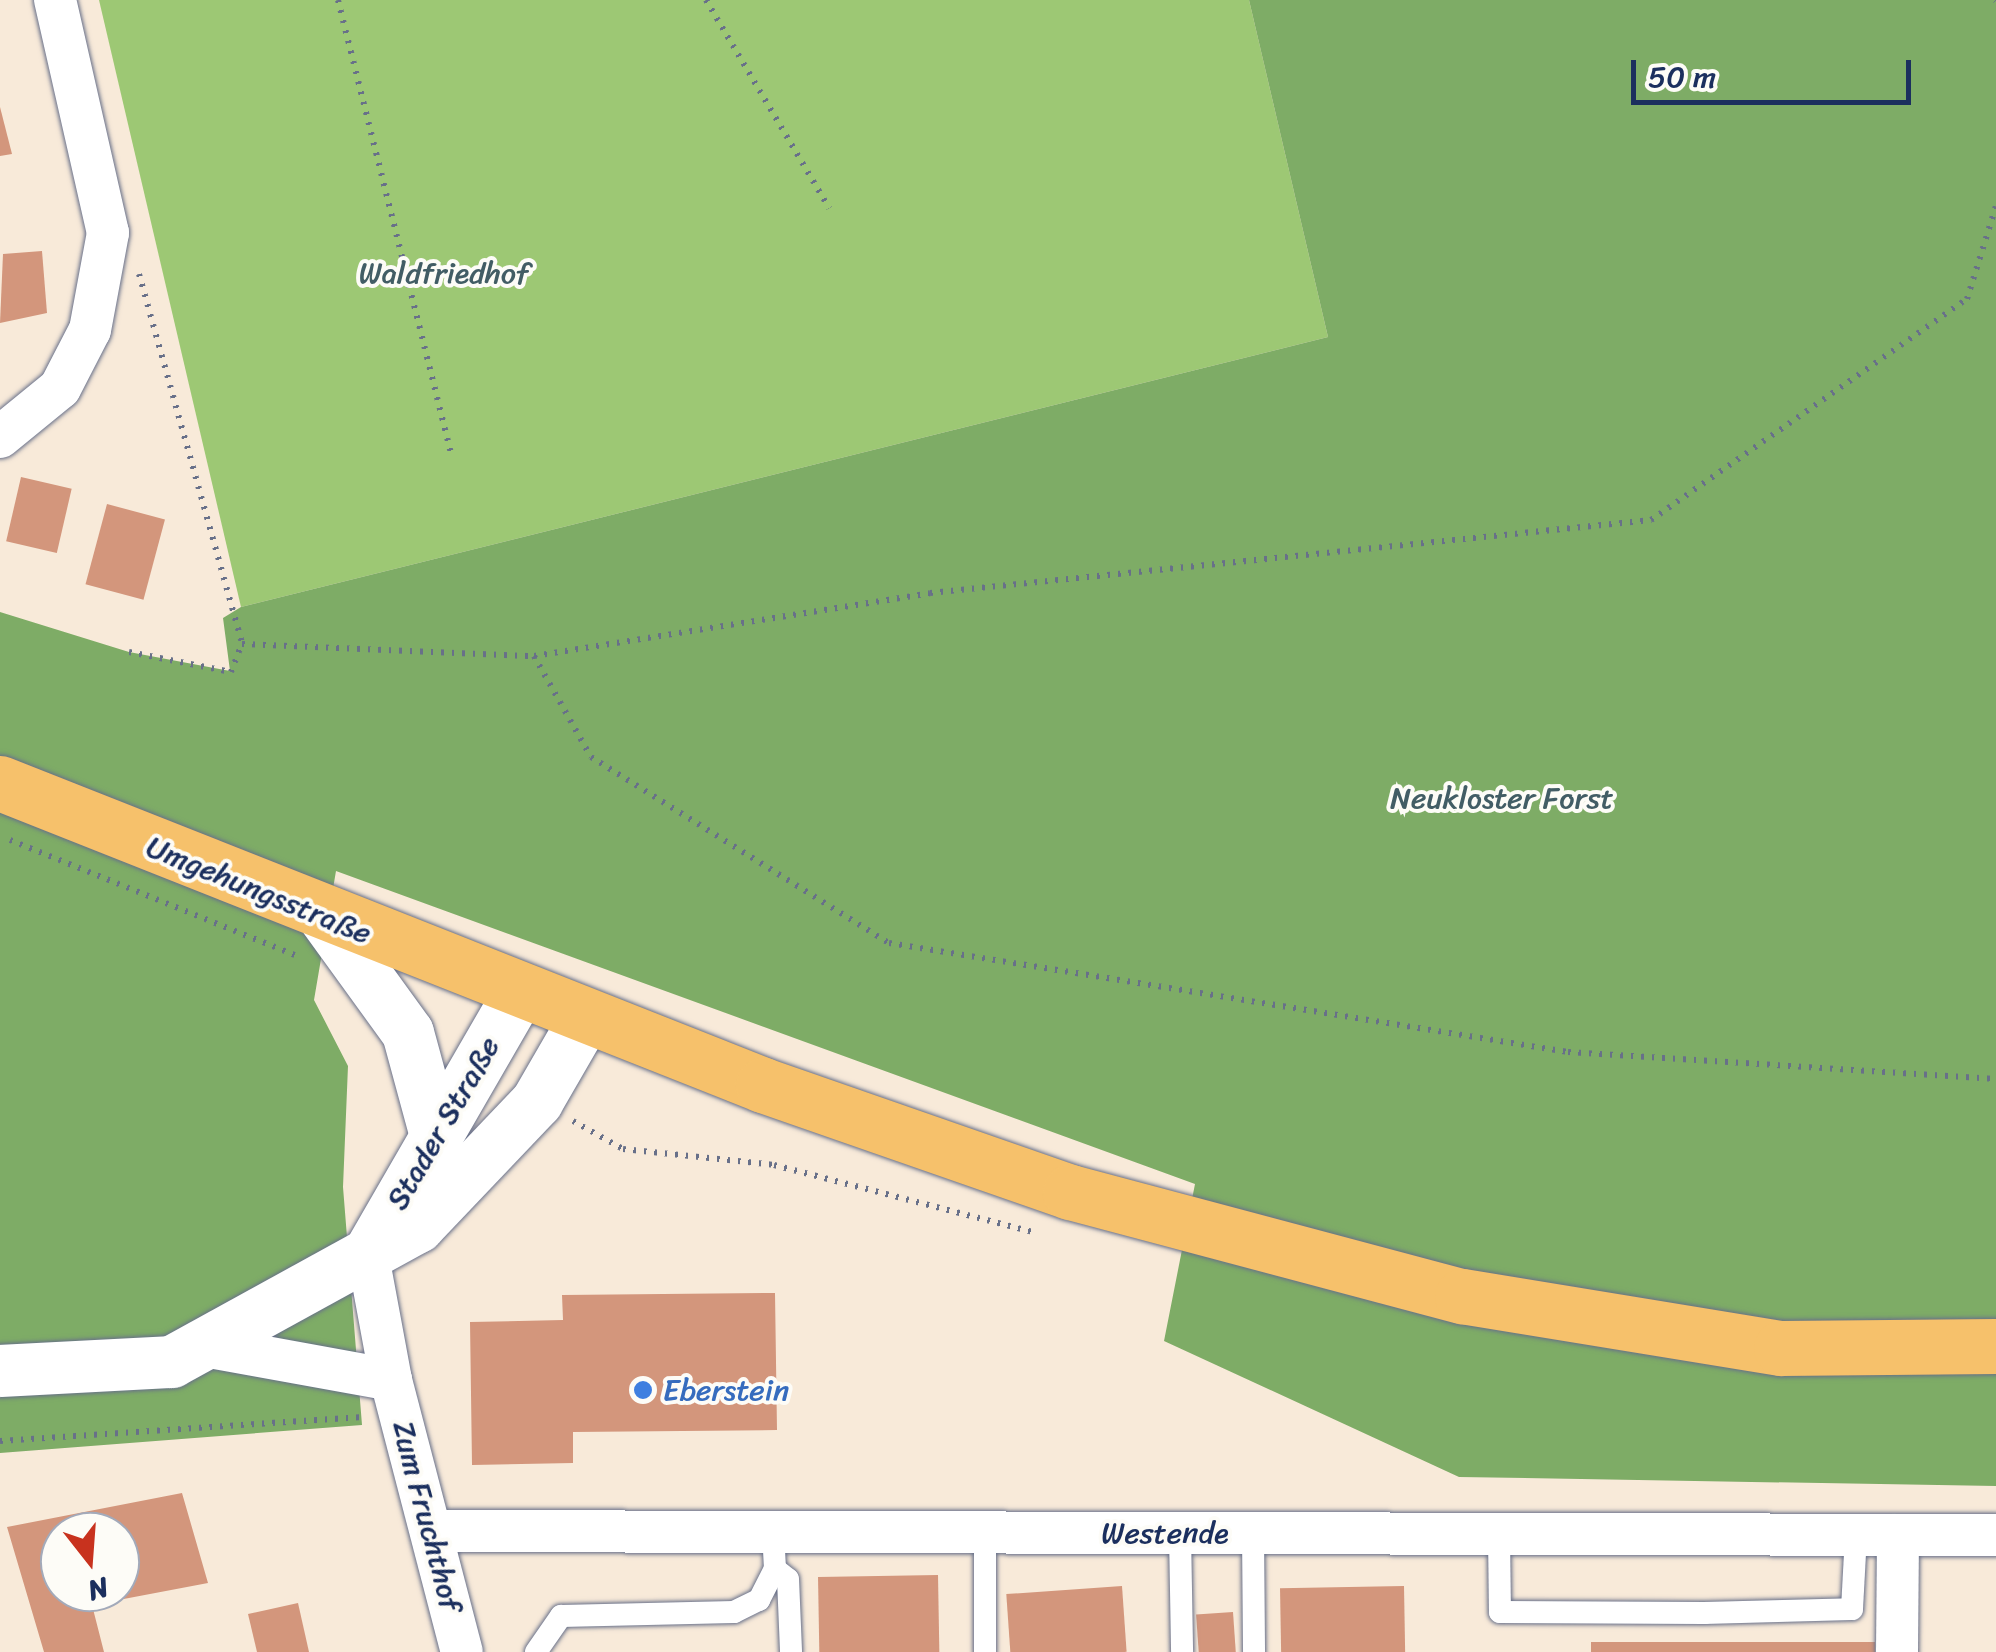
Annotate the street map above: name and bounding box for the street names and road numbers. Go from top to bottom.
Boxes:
street label: Umgehungsstraße [141,828,377,952]
street label: Stader Straße [379,1030,507,1216]
street label: Zum Fruchthof [384,1417,470,1615]
street label: Westende [1101,1515,1229,1551]

